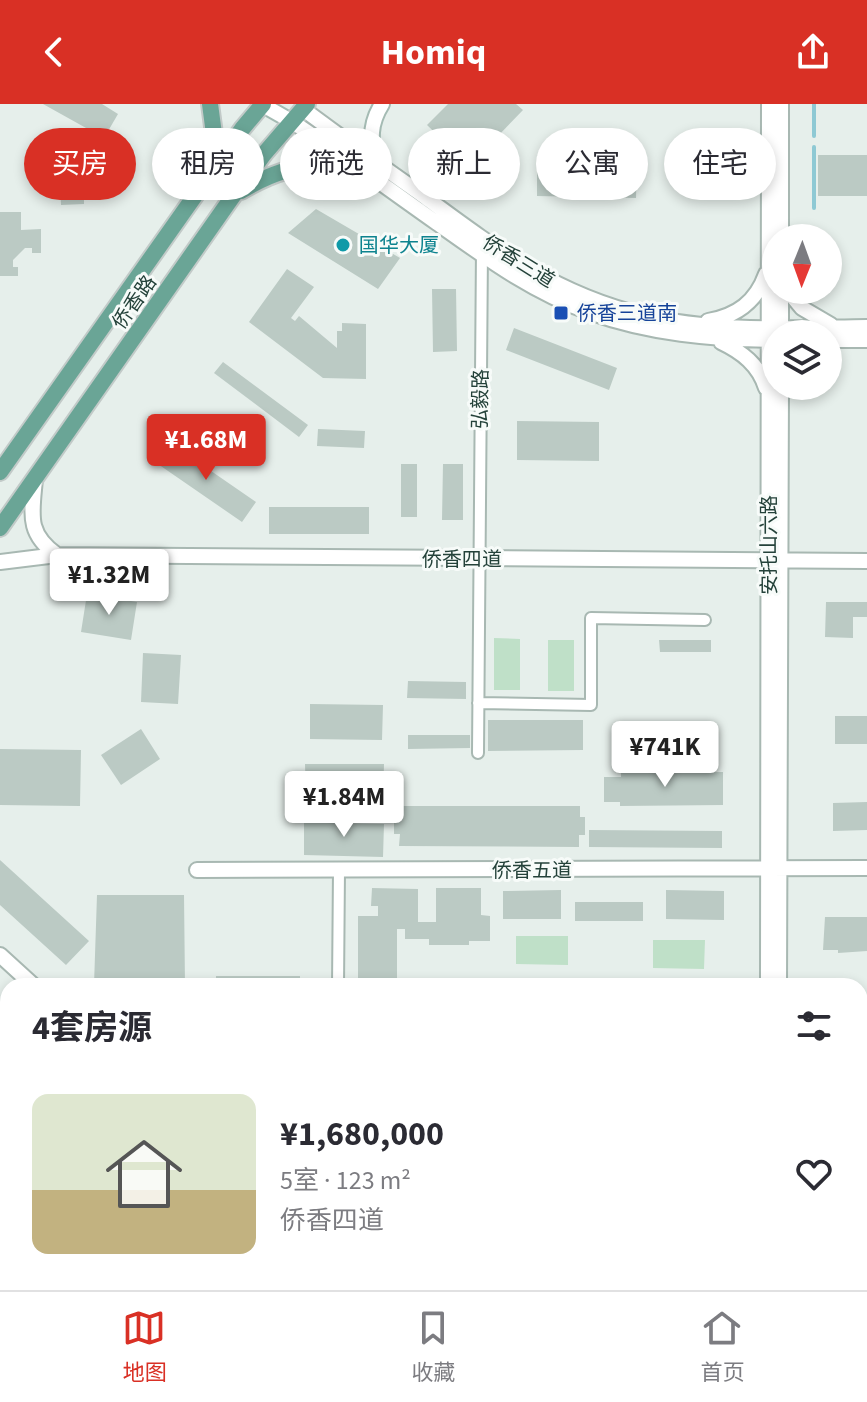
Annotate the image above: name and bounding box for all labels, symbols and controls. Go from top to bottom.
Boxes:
text: Homiq [381,27,486,78]
icon: back [32,30,76,74]
icon: share [791,30,835,74]
chip: 买房 [24,128,136,200]
chip: 租房 [152,128,264,200]
chip: 筛选 [280,128,392,200]
chip: 新上 [408,128,520,200]
chip: 公寓 [536,128,648,200]
chip: 住宅 [664,128,776,200]
north arrow [762,224,842,304]
map controls [762,224,842,400]
street label: 侨香三道 [477,229,560,295]
place label: 国华大厦 [359,232,439,260]
marker: 国华大厦 [334,236,352,254]
street label: 侨香路 [106,270,163,335]
place label: 侨香三道南 [577,300,677,328]
marker: 侨香三道南 [552,304,570,322]
button: layers [762,320,842,400]
street label: 弘毅路 [466,369,496,429]
pin: ¥1.68M [141,414,271,482]
text: ¥1.68M [165,421,247,458]
street label: 安托山六路 [756,495,784,595]
street label: 侨香四道 [422,546,502,574]
pin: ¥1.32M [44,549,174,617]
text: ¥1.32M [68,556,150,593]
pin: ¥741K [609,721,721,789]
text: ¥741K [630,728,700,765]
pin: ¥1.84M [279,771,409,839]
text: ¥1.84M [303,778,385,815]
street label: 侨香五道 [492,857,572,885]
text: 4套房源 [32,1004,152,1053]
icon: filters [792,1004,836,1048]
text: ¥1,680,000 [280,1110,444,1159]
icon: home [96,1126,192,1222]
icon: heart [792,1152,836,1196]
text: 5室 · 123 m² [280,1162,411,1199]
text: 侨香四道 [280,1202,384,1239]
tab: 地图 [122,1306,167,1389]
tab: 收藏 [411,1306,456,1389]
tab: 首页 [700,1306,745,1389]

